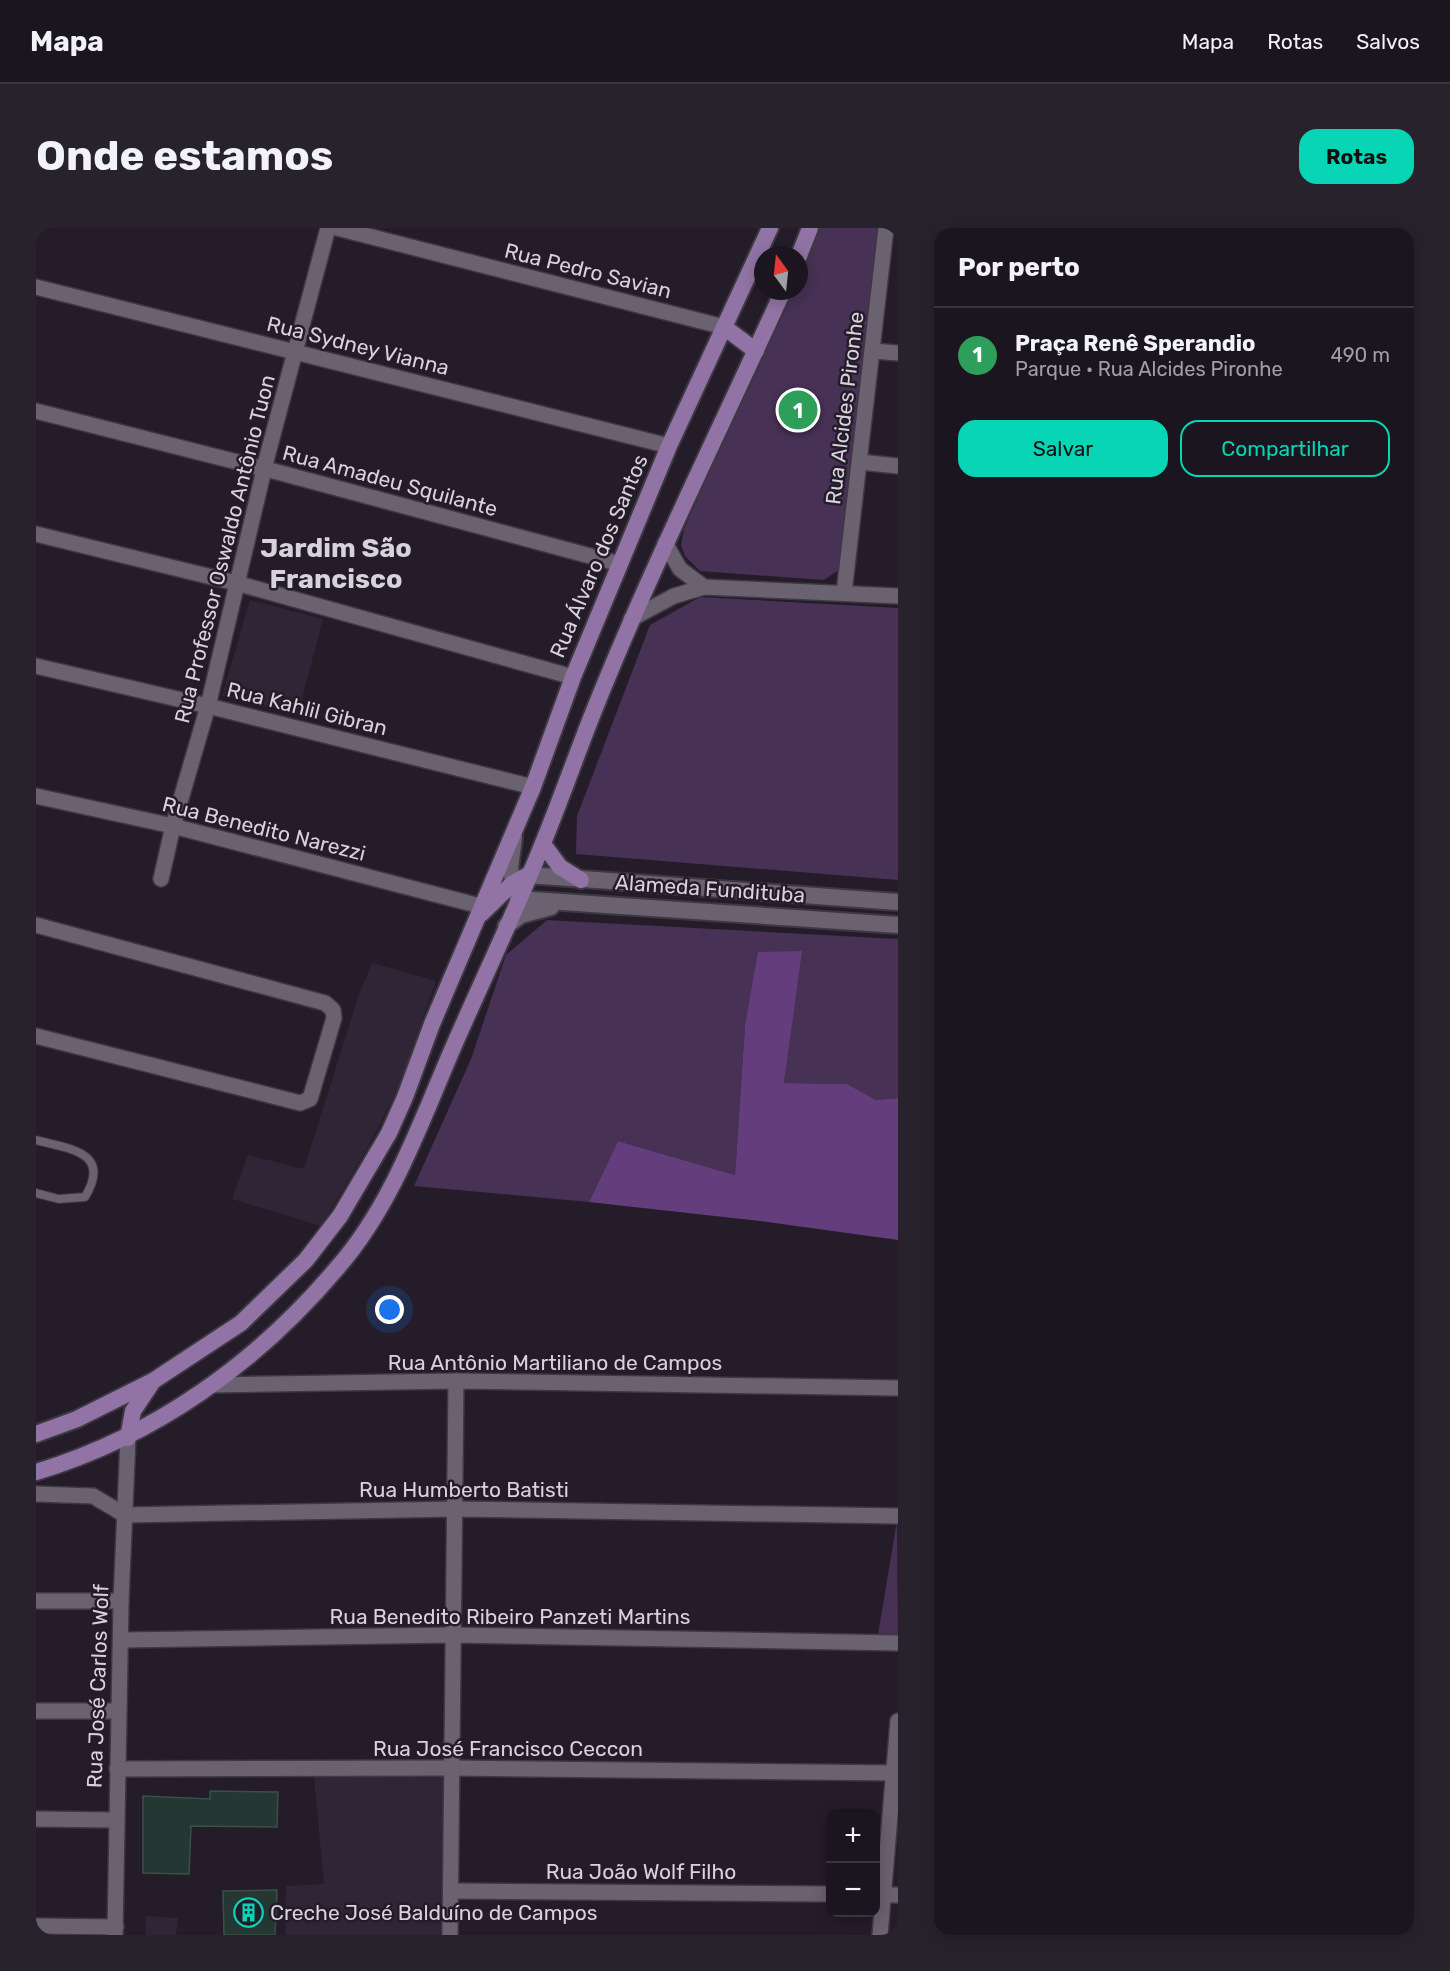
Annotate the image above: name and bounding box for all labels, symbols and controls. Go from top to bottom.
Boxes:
text: Mapa [30,25,104,58]
text: Mapa [1182,29,1234,54]
text: Rotas [1267,29,1323,54]
text: Salvos [1356,29,1420,54]
button: Rotas [1299,129,1414,184]
text: Onde estamos [36,131,333,181]
street label: Rua Pedro Savian [502,238,674,303]
north arrow [754,246,808,300]
text: Por perto [958,252,1080,283]
street label: Rua Alcides Pironhe [820,310,869,506]
street label: Rua Sydney Vianna [264,311,452,380]
text: Praça Renê Sperandio [1015,330,1255,357]
text: 1 [973,343,982,367]
text: 490 m [1331,343,1390,367]
text: Parque · Rua Alcides Pironhe [1015,357,1283,381]
street label: Rua Professor Oswaldo Antônio Tuon [169,372,280,726]
pin: 1 [778,388,818,432]
button: Salvar [958,420,1168,477]
button: Compartilhar [1180,420,1390,477]
street label: Rua Amadeu Squilante [280,440,500,521]
street label: Rua Álvaro dos Santos [544,451,653,661]
district label: Jardim São Francisco [260,532,412,595]
street label: Rua Kahlil Gibran [224,676,390,741]
street label: Rua Benedito Narezzi [160,791,368,866]
street label: Alameda Fundituba [614,869,806,908]
your location [375,1295,404,1324]
street label: Rua Antônio Martiliano de Campos [388,1350,722,1375]
street label: Rua Humberto Batisti [359,1477,569,1502]
street label: Rua José Carlos Wolf [81,1584,114,1788]
street label: Rua Benedito Ribeiro Panzeti Martins [330,1604,690,1629]
street label: Rua José Francisco Ceccon [373,1736,643,1761]
map controls [826,1809,880,1917]
button: + [826,1809,880,1863]
street label: Rua João Wolf Filho [546,1859,736,1884]
button: − [826,1863,880,1917]
building icon: Creche José Balduíno de Campos [233,1897,265,1929]
place label: Creche José Balduíno de Campos [270,1900,598,1925]

